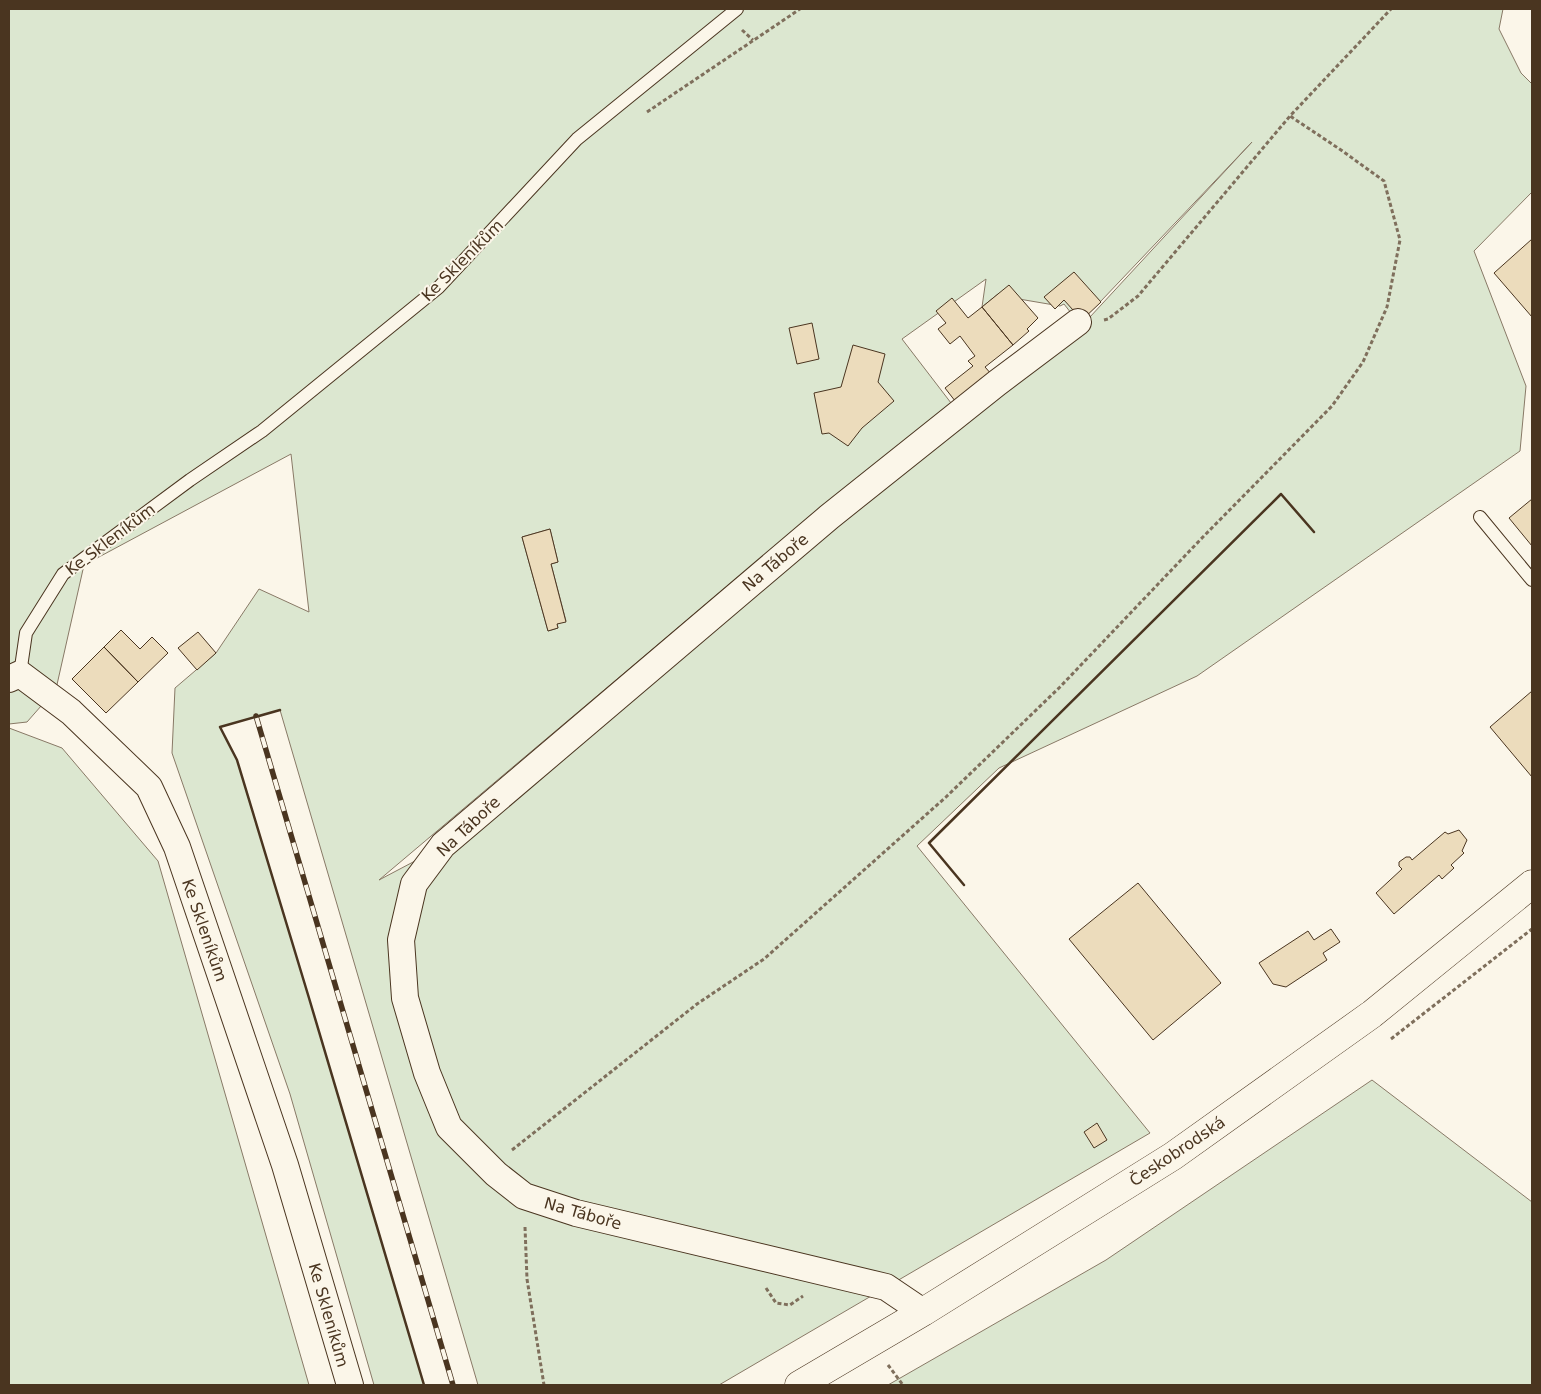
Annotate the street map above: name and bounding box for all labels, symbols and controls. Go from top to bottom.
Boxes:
street label: Ke Skleníkům [418,216,507,305]
street label: Ke Skleníkům [62,499,159,579]
street label: Na Táboře [739,529,812,595]
street label: Na Táboře [433,792,504,861]
street label: Ke Skleníkům [178,876,231,984]
street label: Českobrodská [1126,1112,1229,1190]
street label: Na Táboře [542,1193,624,1234]
street label: Ke Skleníkům [305,1261,352,1369]

